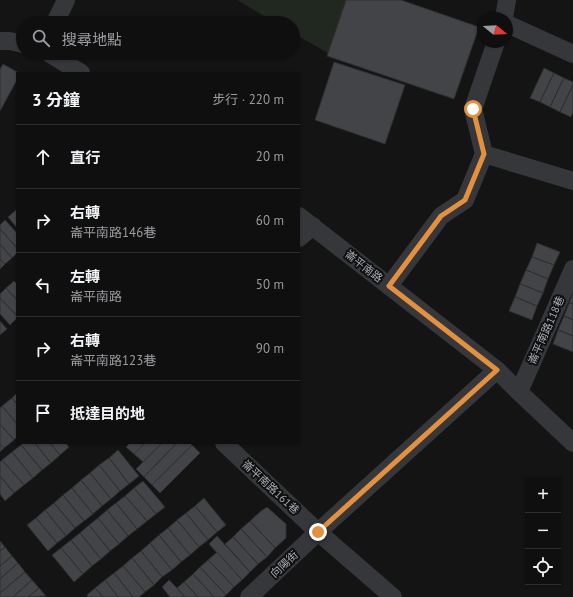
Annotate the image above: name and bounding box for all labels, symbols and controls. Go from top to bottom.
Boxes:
north arrow [477,12,513,48]
search box [16,16,300,60]
icon: search [30,27,52,49]
text: 搜尋地點 [62,30,122,49]
text: 3 分鐘 [32,89,80,111]
text: 步行 · 220 m [212,91,284,108]
route start [464,100,482,118]
icon: ahead [32,146,54,168]
text: 直行 [70,148,100,167]
text: 20 m [256,148,284,165]
text: 右轉 [70,203,100,222]
icon: right [32,210,54,232]
text: 60 m [256,212,284,229]
text: 崙平南路146巷 [70,224,156,241]
street label: 崙平南路 [342,247,386,285]
text: 左轉 [70,267,100,286]
icon: left [32,274,54,296]
text: 50 m [256,276,284,293]
text: 崙平南路 [70,288,122,305]
street label: 崙平南路118巷 [525,294,567,366]
text: 右轉 [70,331,100,350]
icon: right [32,338,54,360]
text: 90 m [256,340,284,357]
text: 崙平南路123巷 [70,352,156,369]
icon: arrive [32,402,54,424]
text: 抵達目的地 [70,404,145,423]
street label: 崙平南路161巷 [240,457,302,517]
map controls [525,477,561,585]
button: + [525,477,561,513]
button: − [525,513,561,549]
route end [309,523,327,541]
street label: 向陽街 [267,548,301,580]
button: locate [525,549,561,585]

